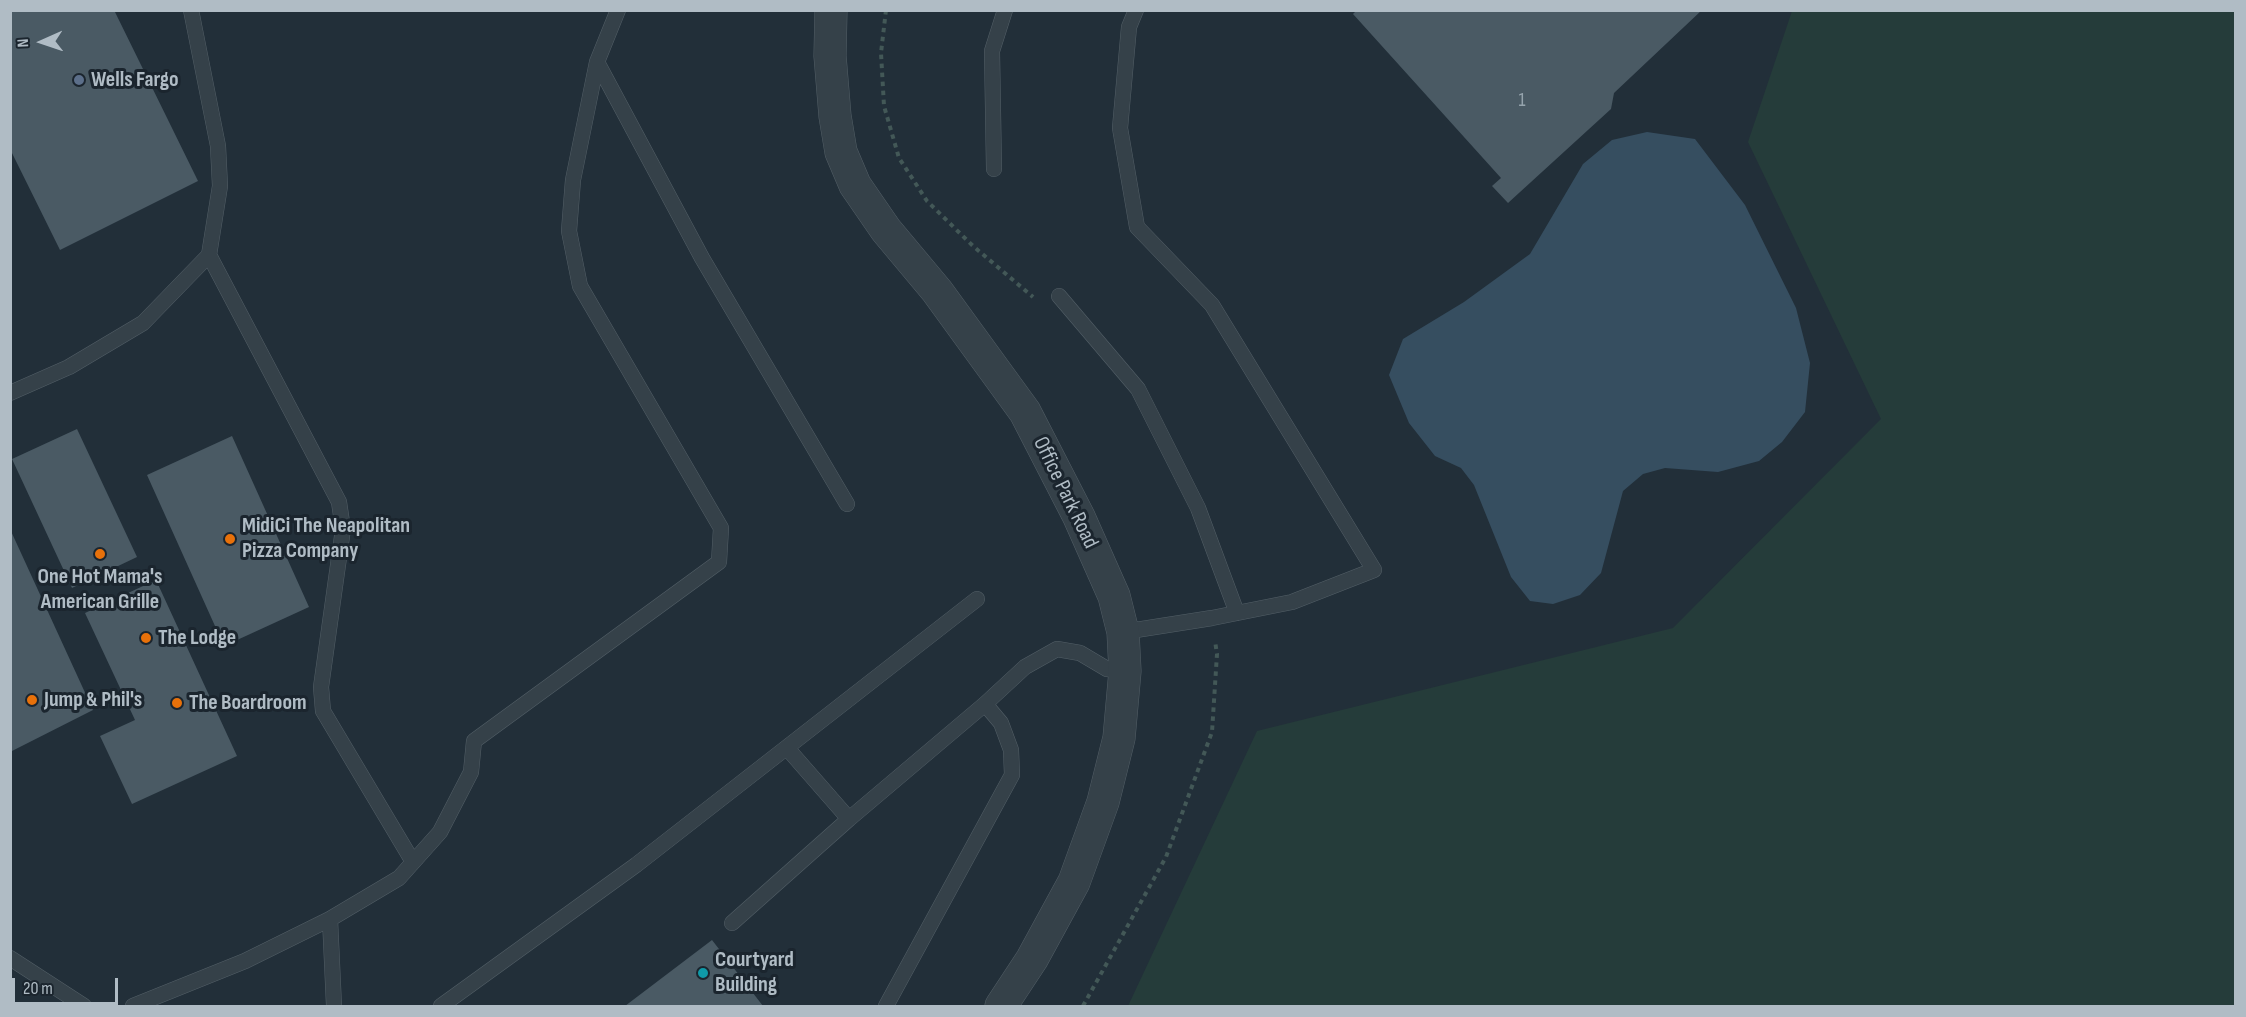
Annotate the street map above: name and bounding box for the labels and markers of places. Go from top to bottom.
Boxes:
place label: Wells Fargo [91,67,179,93]
marker: Wells Fargo [72,73,86,87]
place label: MidiCi The Neapolitan Pizza Company [242,513,410,564]
marker: MidiCi The Neapolitan Pizza Company [223,532,237,546]
marker: One Hot Mama's American Grille [93,547,107,561]
place label: One Hot Mama's American Grille [38,564,162,616]
place label: The Lodge [158,625,236,651]
marker: The Lodge [139,631,153,645]
place label: Jump & Phil's [44,687,142,713]
place label: The Boardroom [189,690,307,716]
marker: Jump & Phil's [25,693,39,707]
marker: The Boardroom [170,696,184,710]
place label: Courtyard Building [715,947,794,998]
marker: Courtyard Building [696,966,710,980]

